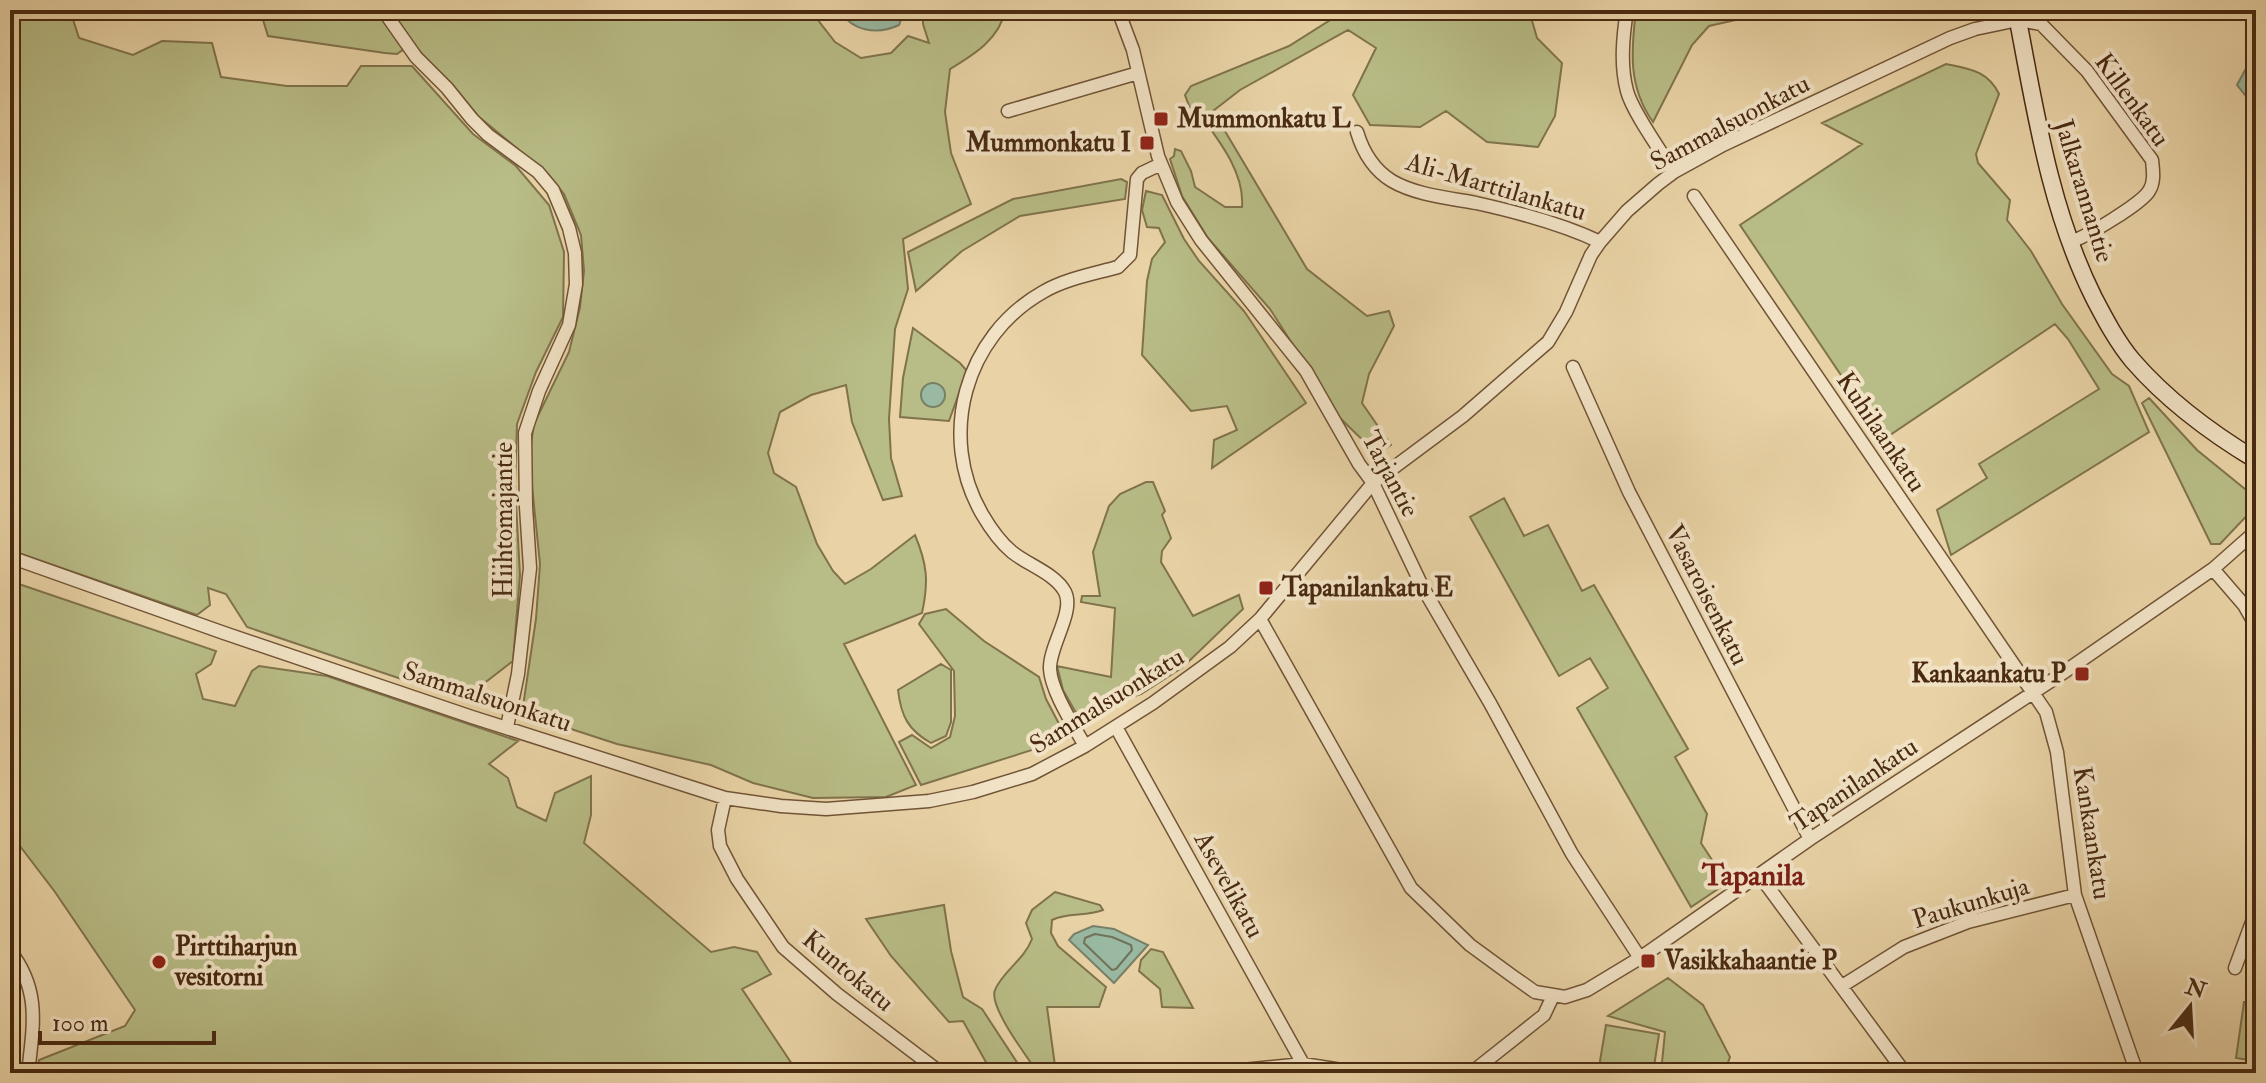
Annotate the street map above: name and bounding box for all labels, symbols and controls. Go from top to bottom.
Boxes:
street label: Killenkatu [2087,47,2177,153]
street label: Sammalsuonkatu [1645,68,1815,178]
place label: Mummonkatu L [1176,103,1351,135]
marker: Mummonkatu L [1152,110,1170,128]
street label: Jalkarannantie [2047,115,2121,266]
place label: Mummonkatu I [965,127,1131,159]
marker: Mummonkatu I [1138,134,1156,152]
street label: Ali-Marttilankatu [1401,146,1590,228]
street label: Kuhilaankatu [1829,366,1933,498]
street label: Tarjantie [1354,425,1426,523]
street label: Hiihtomajantie [488,442,520,598]
street label: Vasaroisenkatu [1658,519,1756,671]
place label: Tapanilankatu E [1281,572,1453,605]
marker: Tapanilankatu E [1257,579,1275,597]
street label: Sammalsuonkatu [1024,641,1190,761]
street label: Sammalsuonkatu [398,655,576,739]
place label: Kankaankatu P [1911,658,2066,690]
marker: Kankaankatu P [2073,665,2091,683]
street label: Tapanilankatu [1784,731,1924,840]
street label: Kankaankatu [2066,764,2118,902]
street label: Asevelikatu [1186,825,1271,944]
district label: Tapanila [1701,857,1806,894]
street label: Paukunkuja [1909,870,2033,936]
street label: Kuntokatu [796,923,900,1019]
place label: Pirttiharjun vesitorni [174,931,298,993]
place label: Vasikkahaantie P [1663,945,1837,977]
marker: Vasikkahaantie P [1639,952,1657,970]
marker: Pirttiharjun vesitorni [150,953,168,971]
north arrow [2150,967,2230,1047]
text: N [2181,972,2210,1005]
scale bar [40,995,214,1045]
text: 100 m [52,1008,109,1039]

